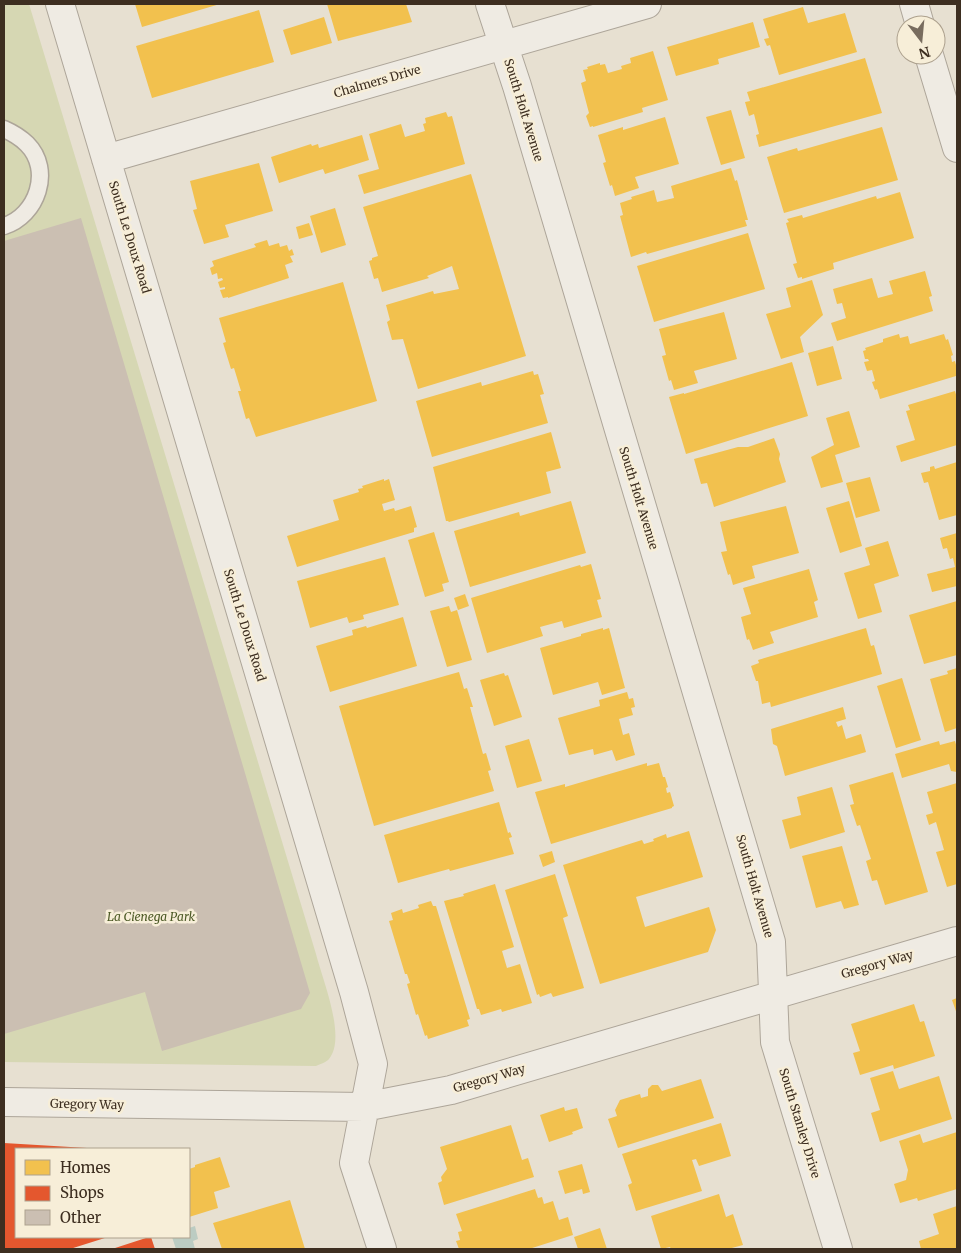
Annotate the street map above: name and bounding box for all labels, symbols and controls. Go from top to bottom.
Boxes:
north arrow [896,15,946,65]
text: N [917,42,932,63]
street label: South Holt Avenue [501,57,547,163]
street label: Chalmers Drive [332,61,422,101]
street label: South Le Doux Road [106,179,154,295]
street label: South Holt Avenue [616,445,662,551]
street label: South Le Doux Road [221,567,269,683]
street label: South Holt Avenue [733,833,777,939]
park label: La Cienega Park [107,909,196,924]
street label: Gregory Way [839,947,915,981]
street label: Gregory Way [451,1061,527,1095]
street label: South Stanley Drive [776,1066,824,1180]
street label: Gregory Way [50,1096,124,1112]
legend [15,1148,190,1238]
text: Homes [60,1158,111,1177]
text: Shops [60,1183,104,1202]
text: Other [60,1208,102,1227]

